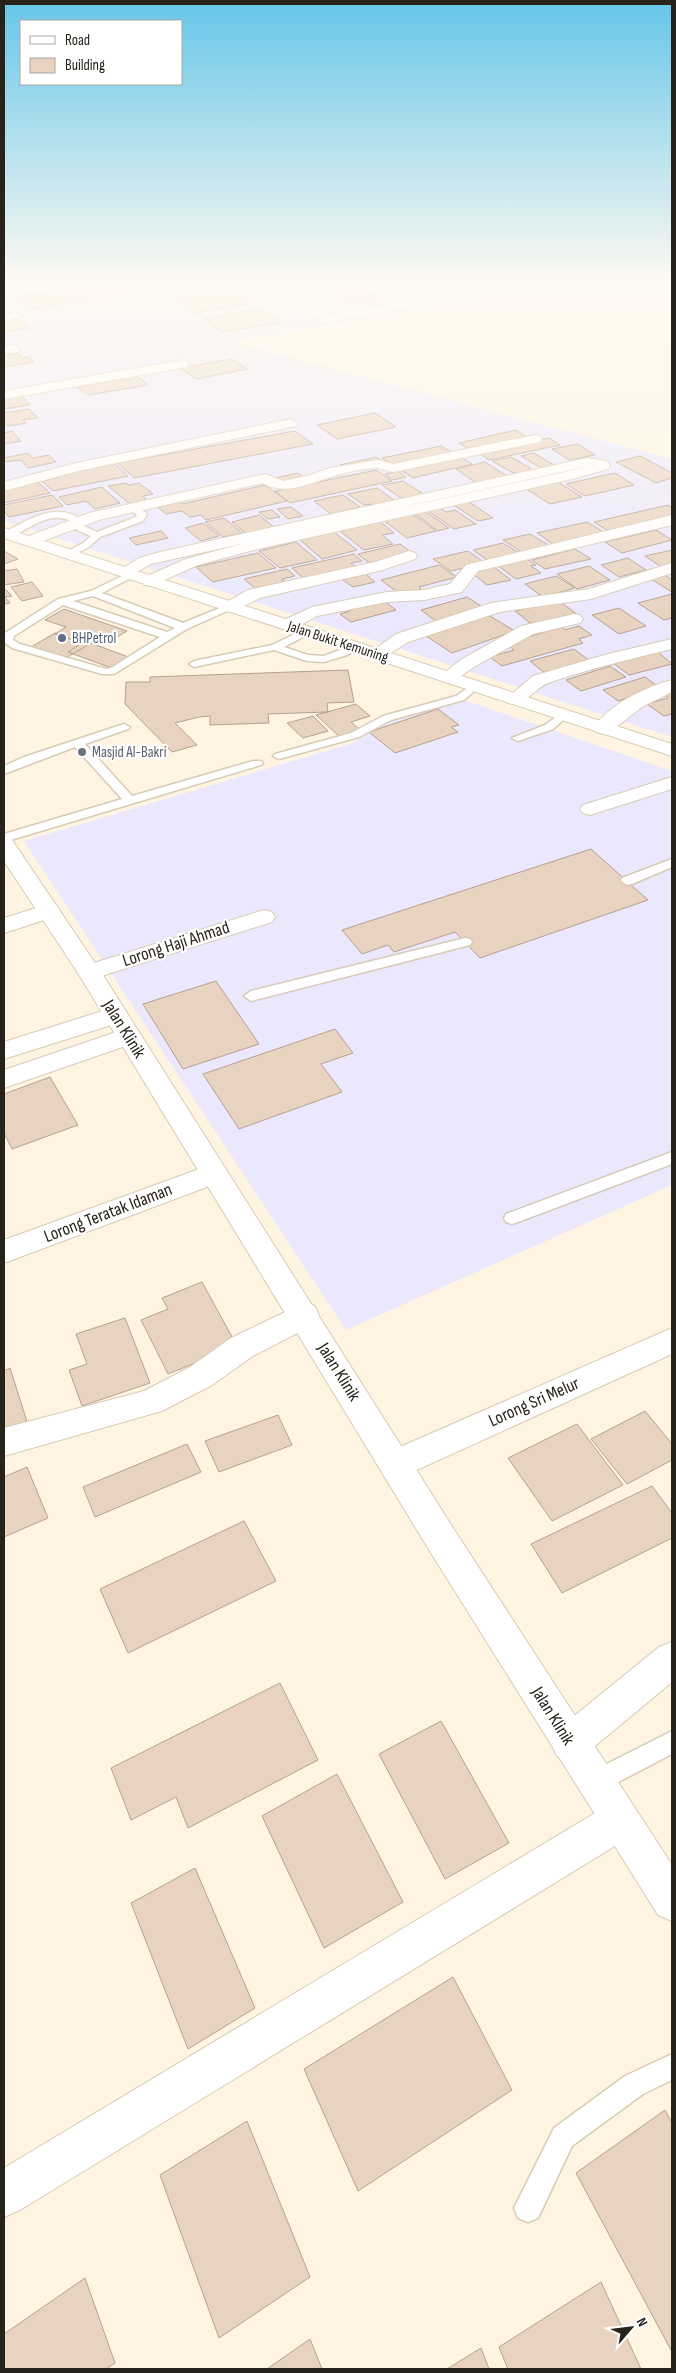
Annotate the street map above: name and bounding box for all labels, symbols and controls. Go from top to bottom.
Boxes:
legend [20,20,182,85]
text: Road [65,31,90,50]
text: Building [65,56,105,75]
street label: Jalan Bukit Kemuning [284,616,391,667]
place label: BHPetrol [72,629,116,648]
marker: BHPetrol [56,632,68,644]
place label: Masjid Al-Bakri [92,743,167,762]
marker: Masjid Al-Bakri [76,746,88,758]
street label: Lorong Haji Ahmad [120,917,232,971]
street label: Jalan Klinik [97,995,150,1062]
street label: Lorong Teratak Idaman [41,1179,175,1247]
street label: Jalan Klinik [312,1338,365,1405]
street label: Lorong Sri Melur [485,1373,583,1431]
street label: Jalan Klinik [526,1682,579,1749]
north arrow [606,2303,656,2353]
text: N [633,2315,651,2329]

